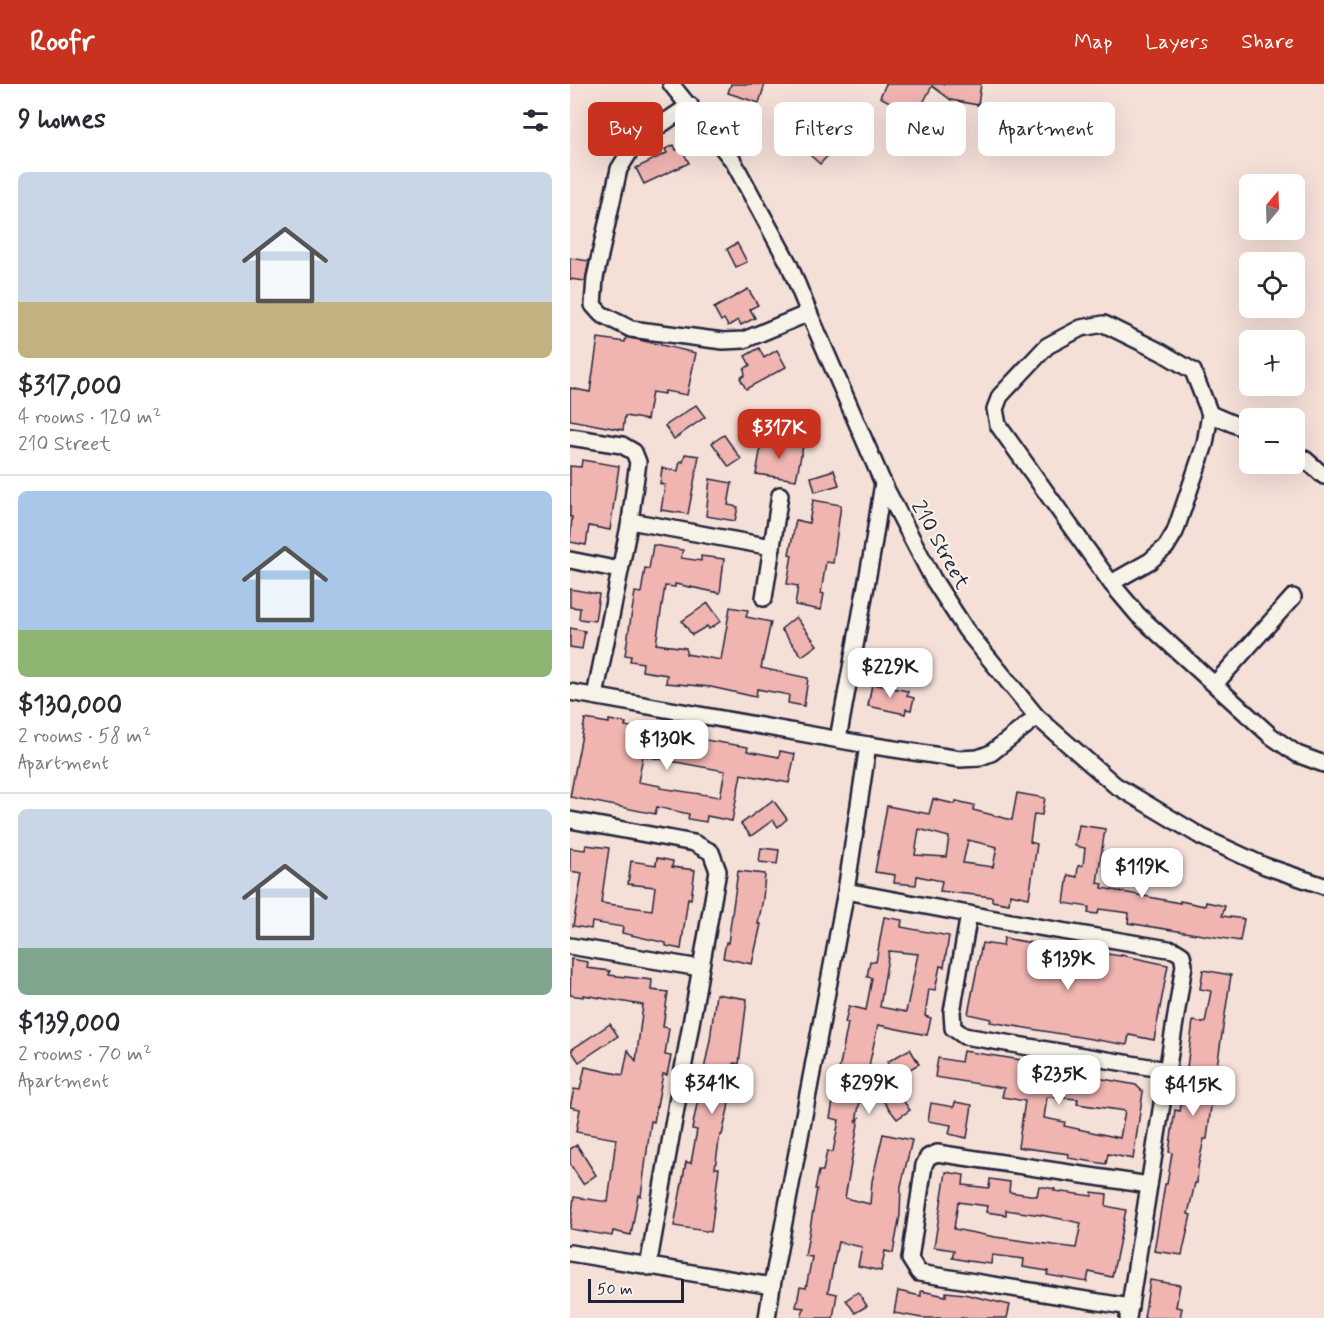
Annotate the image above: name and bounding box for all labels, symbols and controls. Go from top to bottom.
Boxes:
text: Roofr [30,24,94,61]
text: Map [1074,28,1112,56]
text: Layers [1145,28,1208,56]
text: Share [1241,28,1294,56]
chip: Buy [588,102,663,156]
chip: Rent [675,102,762,156]
chip: Filters [774,102,874,156]
chip: New [886,102,966,156]
chip: Apartment [978,102,1115,156]
text: 9 homes [18,103,106,137]
icon: filters [519,104,552,137]
north arrow [1239,174,1305,240]
map controls [1239,174,1305,474]
icon: home [231,211,339,319]
button: locate [1239,252,1305,318]
button: + [1239,330,1305,396]
text: $317,000 [18,370,121,404]
text: 4 rooms · 120 m² [18,404,161,431]
button: − [1239,408,1305,474]
pin: $317K [737,409,821,460]
text: $317K [752,415,806,442]
text: 210 Street [18,431,111,458]
street label: 210 Street [904,495,976,595]
icon: home [231,530,339,638]
pin: $229K [848,648,932,699]
text: $229K [862,654,918,681]
text: $130,000 [18,689,122,723]
pin: $130K [625,720,709,771]
text: 2 rooms · 58 m² [18,723,151,750]
text: $130K [639,726,695,753]
text: Apartment [18,750,109,777]
icon: home [231,848,339,956]
pin: $119K [1100,848,1184,899]
text: $119K [1115,854,1169,881]
pin: $139K [1026,940,1110,991]
text: $139K [1041,946,1095,973]
text: $139,000 [18,1007,120,1041]
text: 2 rooms · 70 m² [18,1041,152,1068]
pin: $235K [1017,1055,1101,1106]
text: $235K [1031,1061,1087,1088]
pin: $341K [670,1064,754,1115]
pin: $299K [827,1064,911,1115]
pin: $415K [1151,1066,1235,1117]
text: Apartment [18,1068,109,1095]
text: $341K [685,1070,739,1097]
text: $299K [840,1070,898,1097]
text: $415K [1164,1072,1222,1099]
scale bar [588,1276,684,1304]
text: 50 m [597,1279,633,1300]

